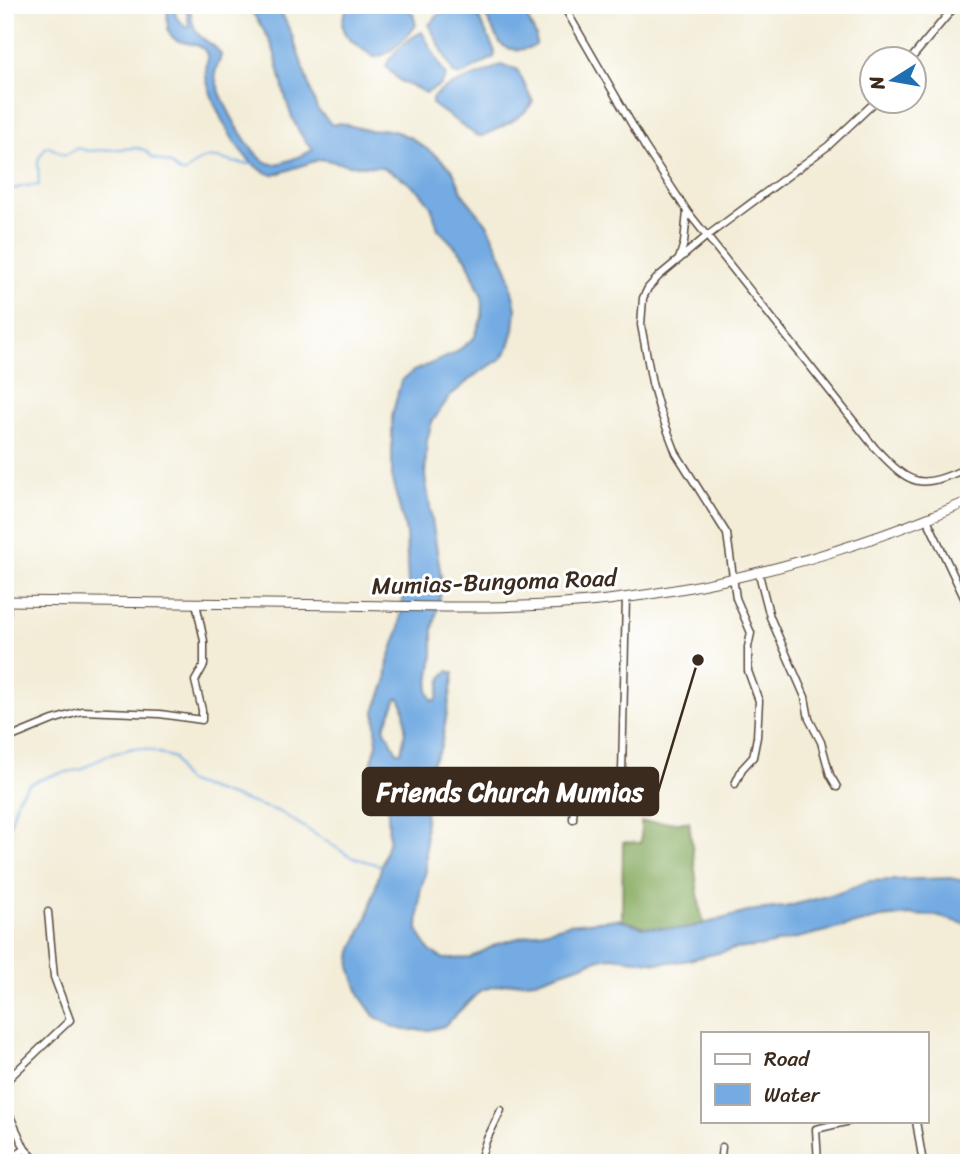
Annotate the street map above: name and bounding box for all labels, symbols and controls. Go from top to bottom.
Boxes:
north arrow [858,46,928,116]
text: N [859,73,894,94]
street label: Mumias-Bungoma Road [371,557,619,607]
callout: Friends Church Mumias [363,768,658,815]
text: Friends Church Mumias [376,769,644,815]
legend [701,1032,928,1122]
text: Road [764,1040,811,1078]
text: Water [764,1076,821,1114]

